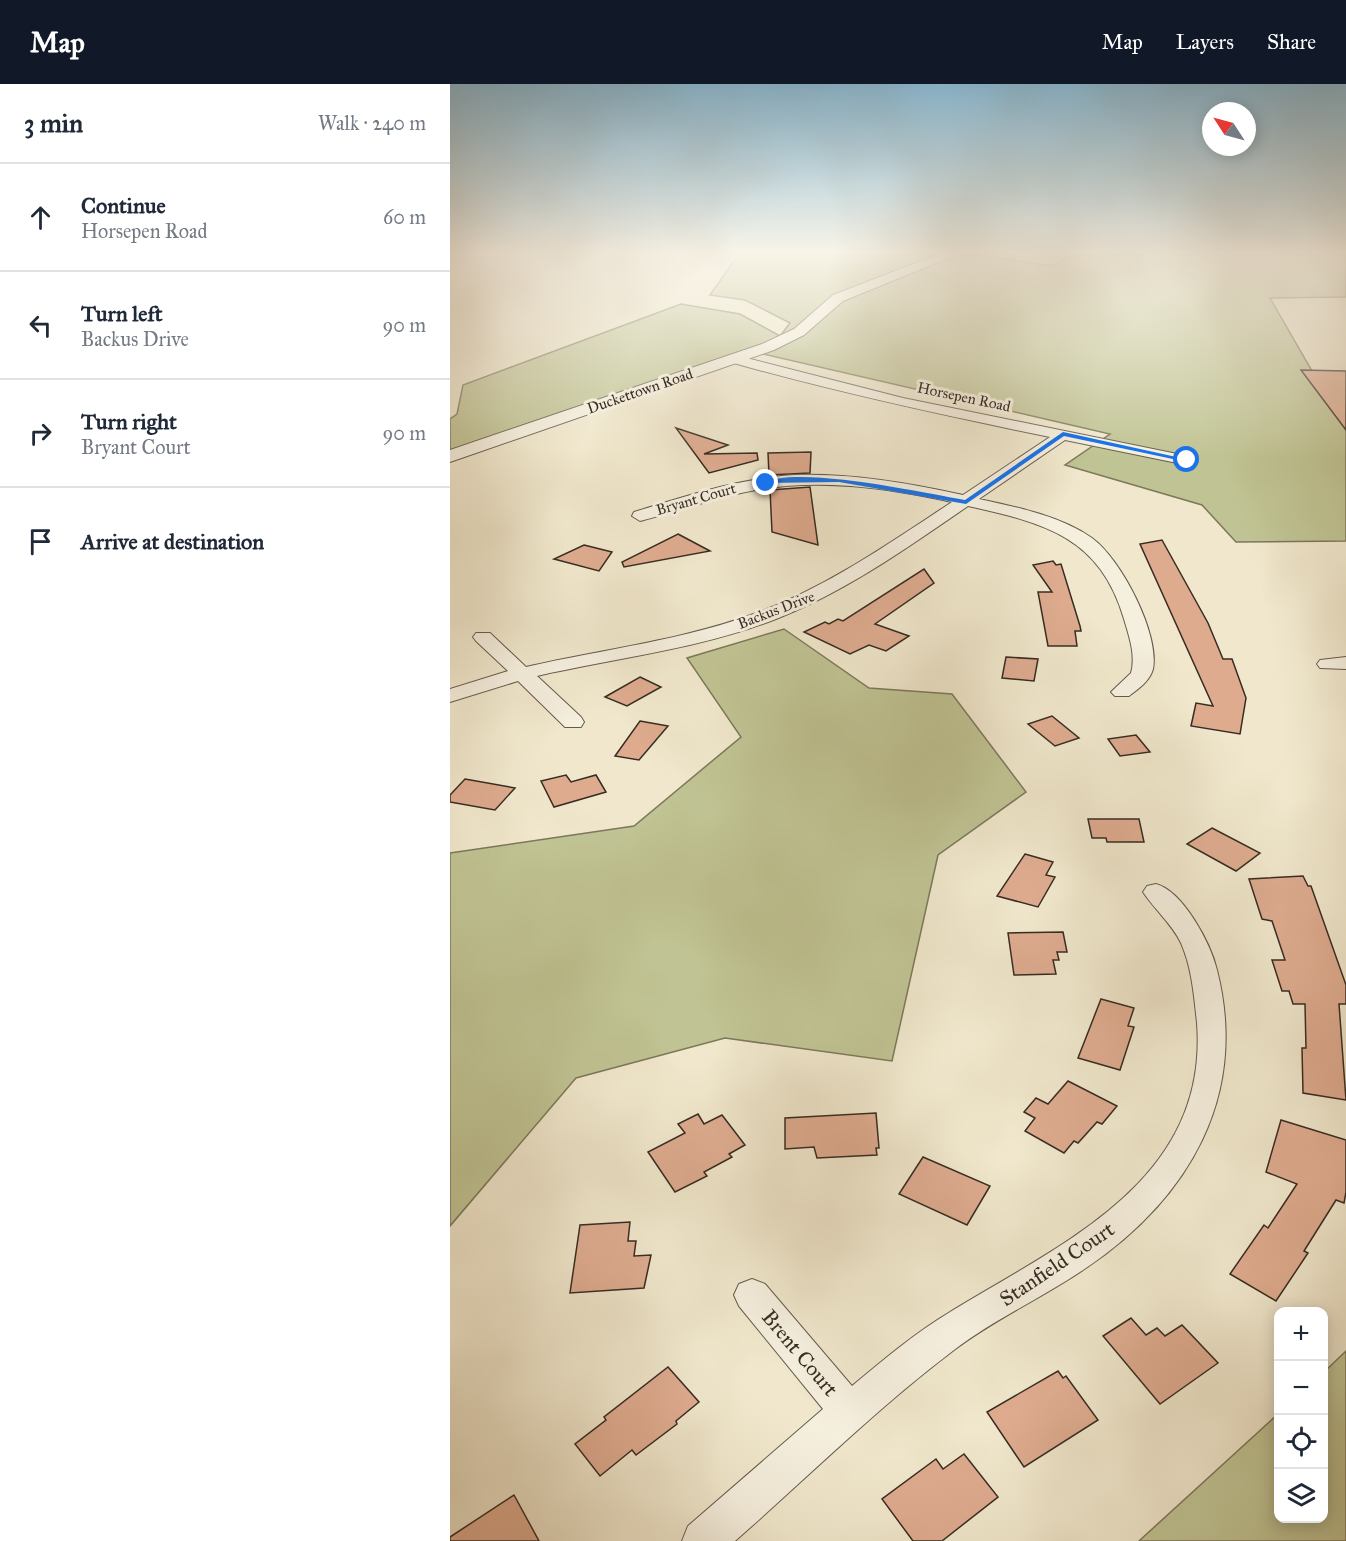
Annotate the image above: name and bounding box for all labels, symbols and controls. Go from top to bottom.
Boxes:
text: Map [30,25,85,60]
text: Map [1102,29,1143,55]
text: Layers [1176,29,1234,55]
text: Share [1267,29,1316,55]
north arrow [1202,102,1256,156]
text: 3 min [24,107,83,139]
text: Walk · 240 m [318,111,426,135]
text: Continue [81,192,166,219]
icon: ahead [24,201,57,234]
text: 60 m [383,205,426,229]
text: Horsepen Road [81,219,207,243]
text: Turn left [81,300,163,327]
icon: left [24,309,57,342]
text: 90 m [383,313,426,337]
text: Backus Drive [81,327,189,351]
street label: Duckettown Road [585,364,696,418]
street label: Horsepen Road [916,378,1013,416]
text: Turn right [81,408,177,435]
icon: right [24,417,57,450]
text: 90 m [383,421,426,445]
text: Bryant Court [81,435,191,459]
route start [1173,446,1199,472]
route end [752,469,778,495]
street label: Bryant Court [654,479,739,519]
icon: arrive [24,525,57,558]
text: Arrive at destination [81,528,264,555]
street label: Backus Drive [735,587,817,633]
street label: Stanfield Court [995,1216,1120,1312]
street label: Brent Court [756,1304,844,1402]
map controls [1274,1307,1328,1523]
button: + [1274,1307,1328,1361]
button: − [1274,1361,1328,1415]
button: locate [1274,1415,1328,1469]
button: layers [1274,1469,1328,1523]

